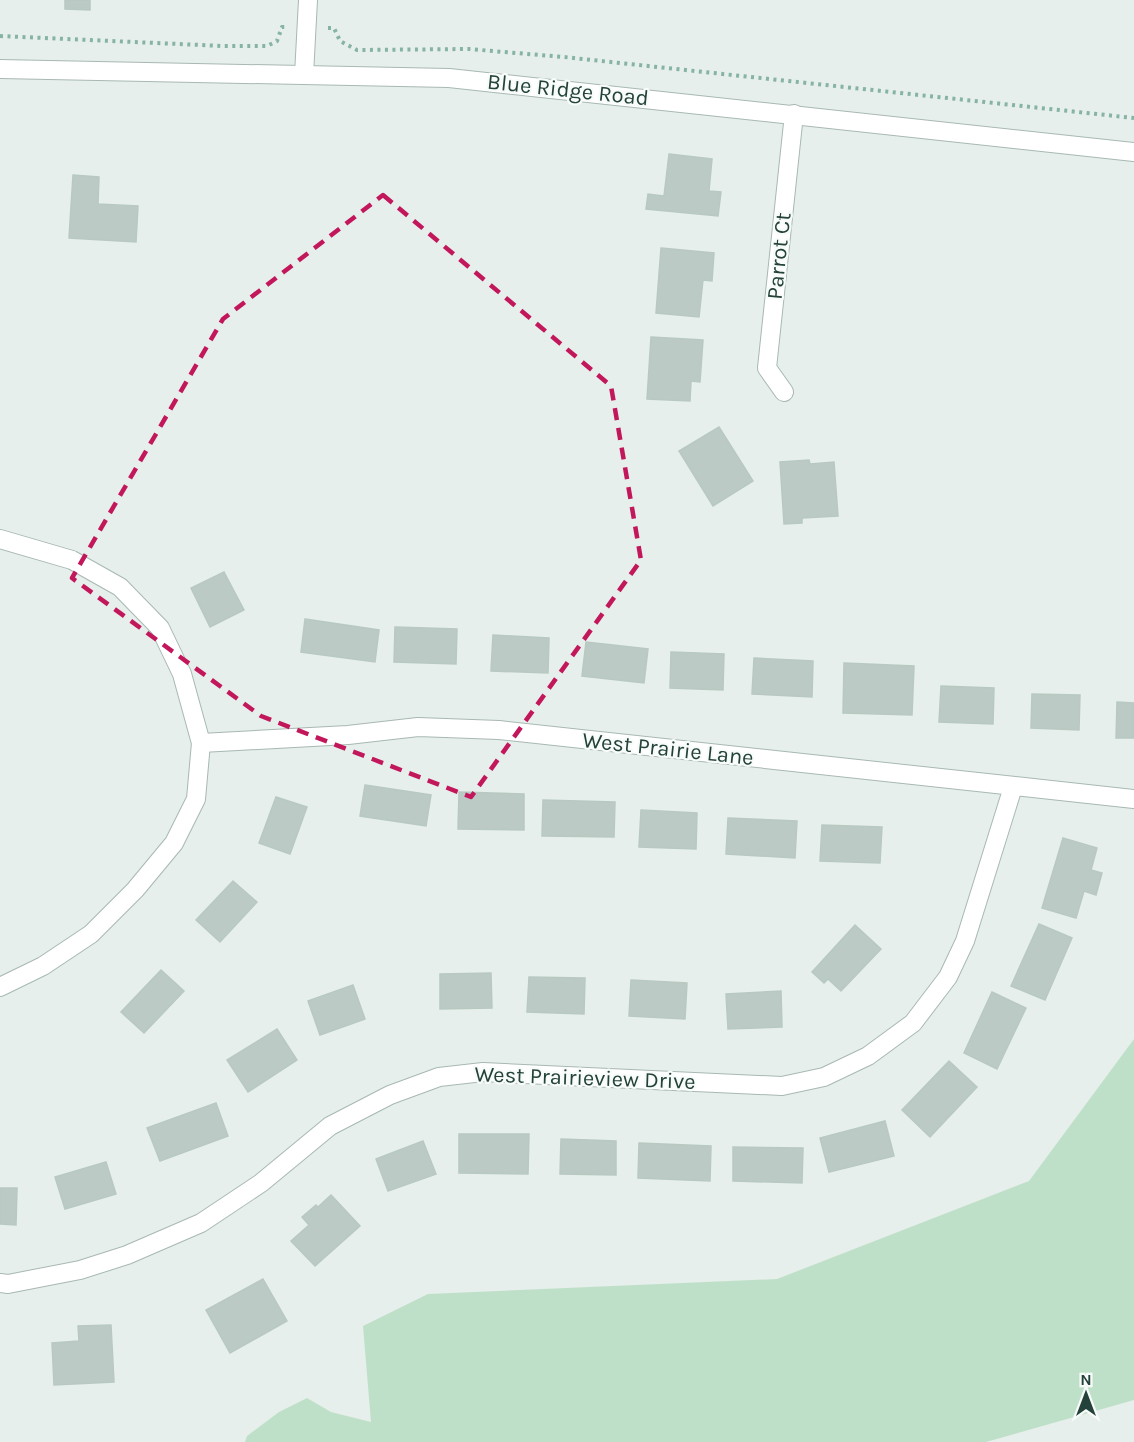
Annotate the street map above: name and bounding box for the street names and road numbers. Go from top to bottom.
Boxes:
street label: Blue Ridge Road [486,69,650,111]
street label: Parrot Ct [761,211,797,301]
street label: West Prairie Lane [581,727,755,771]
street label: West Prairieview Drive [474,1061,696,1095]

